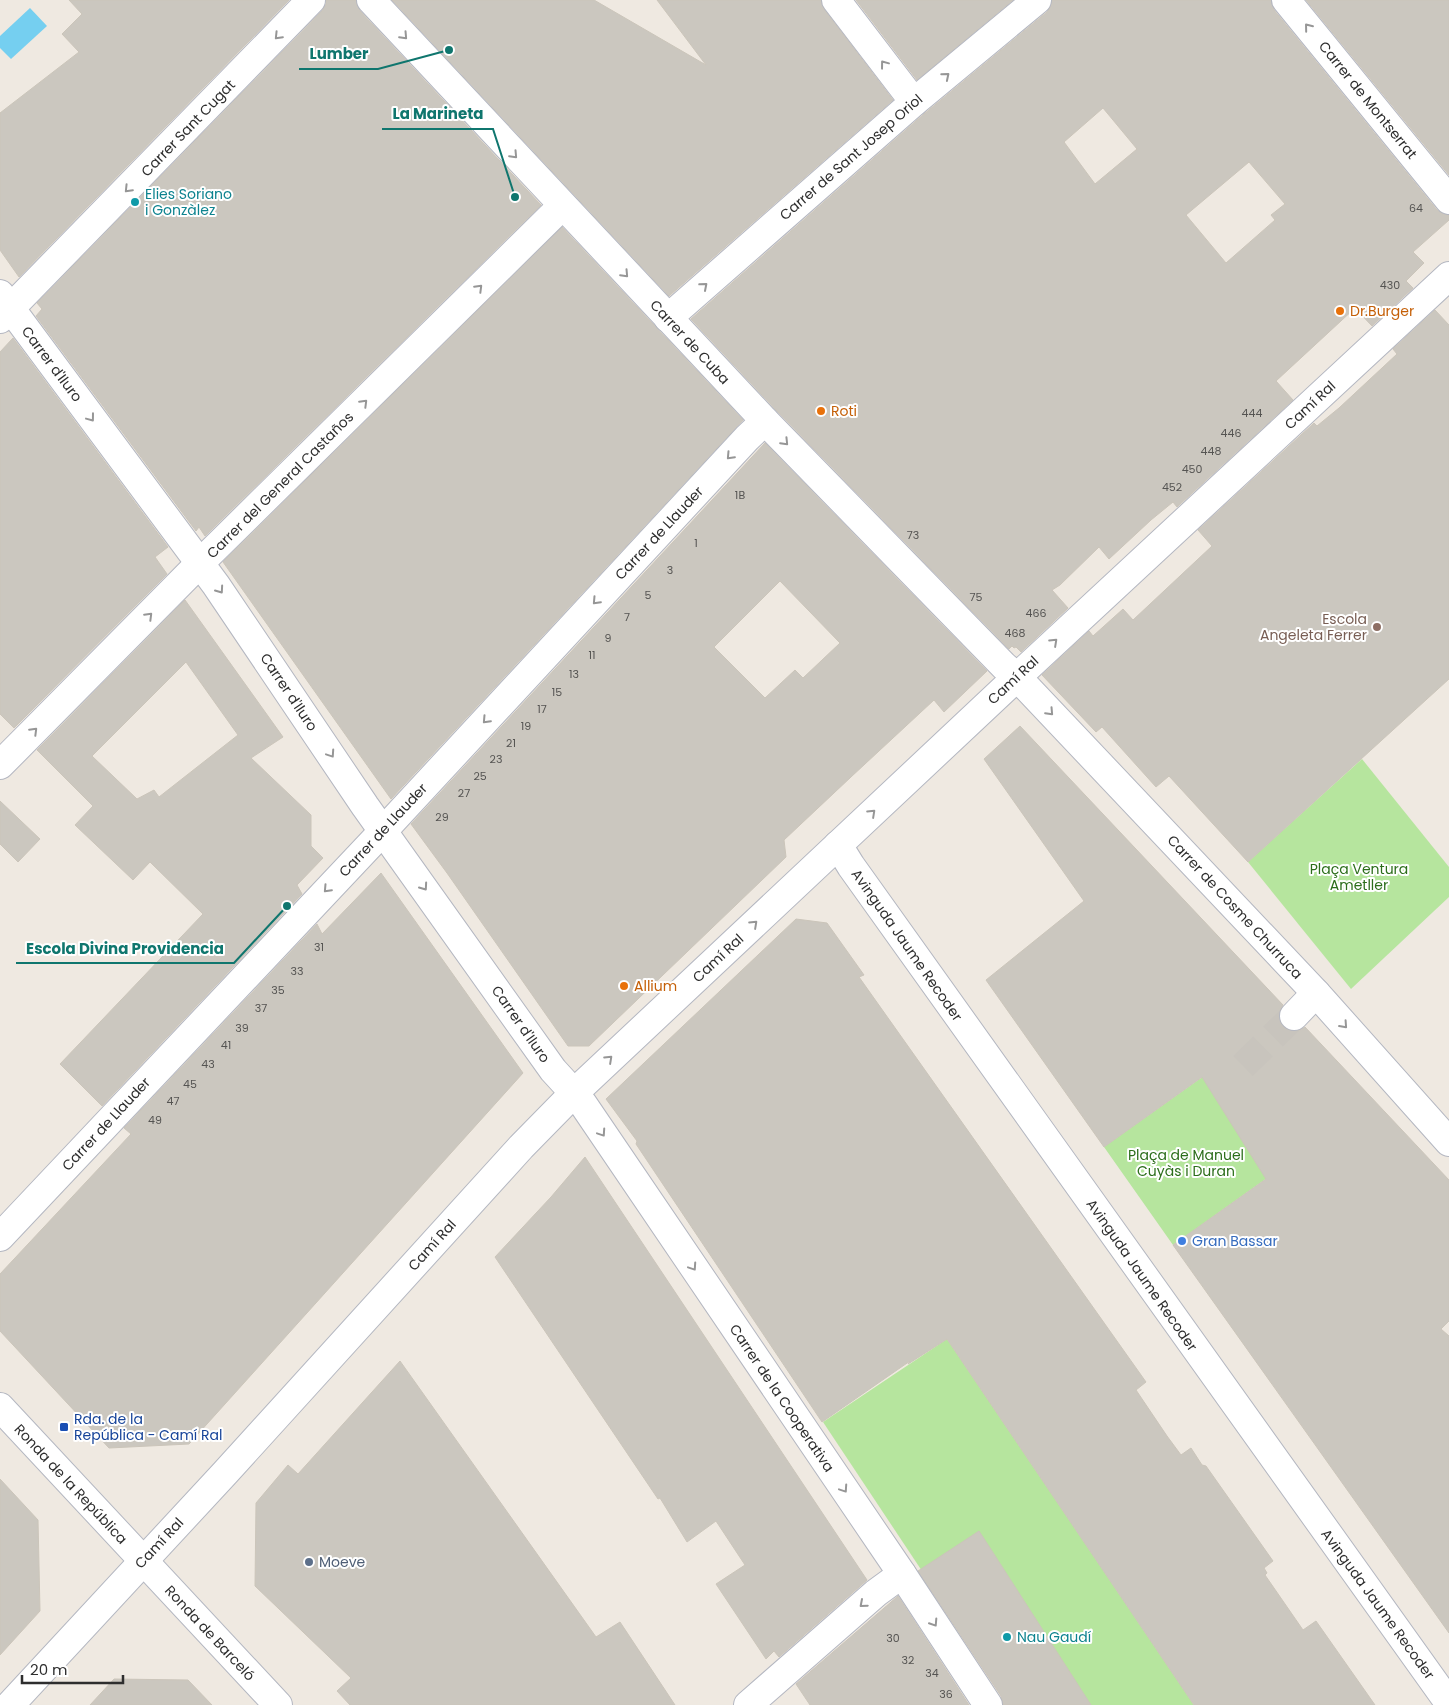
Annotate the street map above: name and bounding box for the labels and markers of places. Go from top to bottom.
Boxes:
callout: Lumber [299,39,378,69]
callout: La Marineta [382,99,493,129]
place label: Elies Soriano i Gonzàlez [145,184,232,220]
marker: Elies Soriano i Gonzàlez [129,196,141,208]
place label: Dr.Burger [1350,301,1414,321]
marker: Dr.Burger [1334,305,1346,317]
place label: Roti [831,401,857,421]
marker: Roti [815,405,827,417]
place label: Escola Angeleta Ferrer [1260,609,1367,645]
marker: Escola Angeleta Ferrer [1371,621,1383,633]
callout: Escola Divina Providencia [16,933,234,963]
place label: Allium [634,976,677,996]
marker: Allium [618,980,630,992]
place label: Gran Bassar [1192,1231,1278,1251]
marker: Gran Bassar [1176,1235,1188,1247]
place label: Rda. de la República - Camí Ral [74,1409,222,1445]
marker: Rda. de la República - Camí Ral [58,1421,70,1433]
place label: Moeve [319,1552,366,1572]
marker: Moeve [303,1556,315,1568]
place label: Nau Gaudí [1017,1627,1092,1647]
marker: Nau Gaudí [1001,1631,1013,1643]

